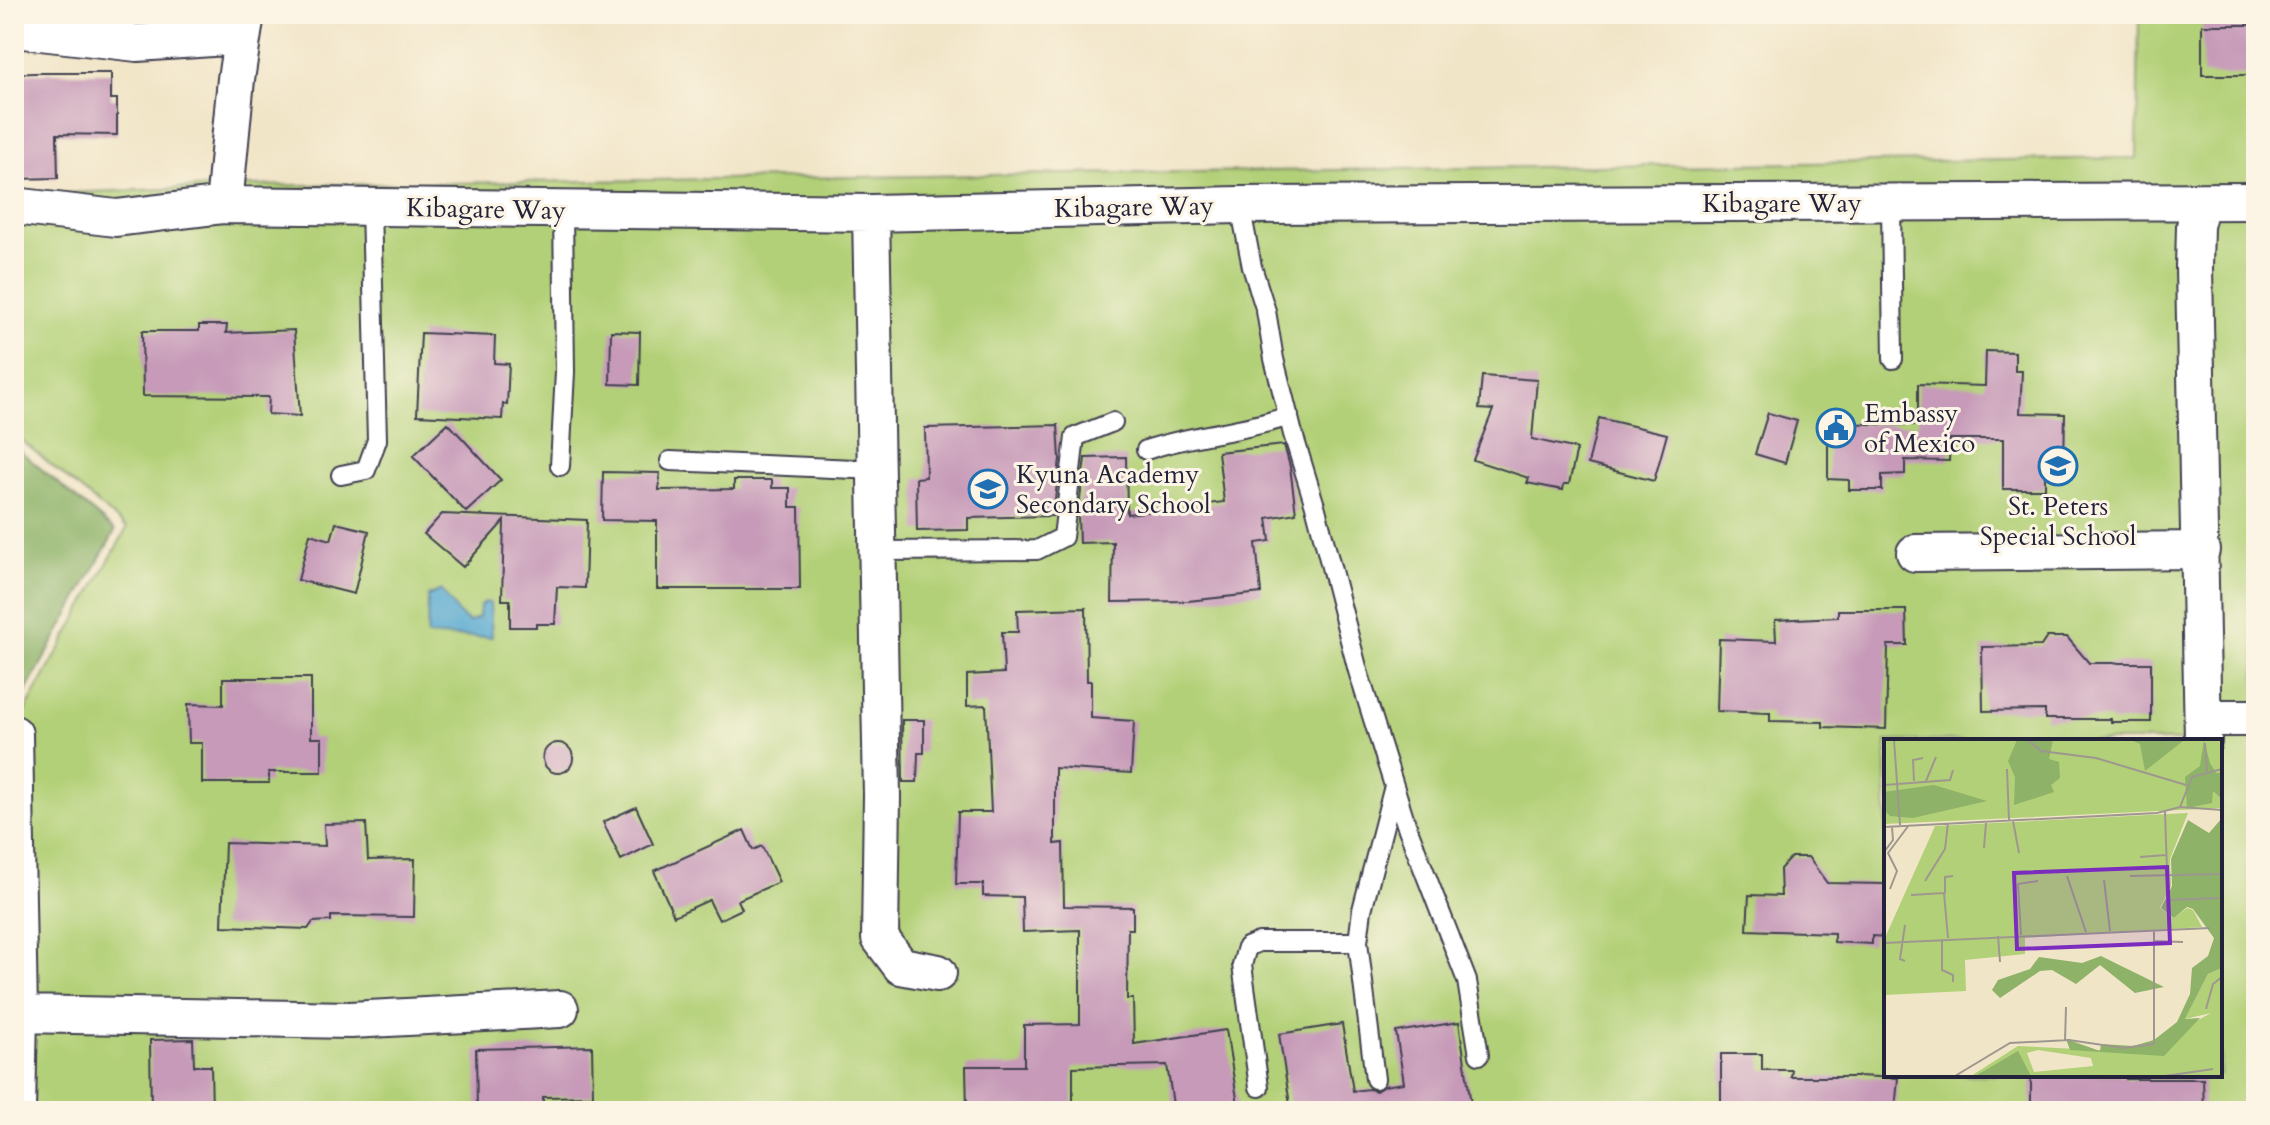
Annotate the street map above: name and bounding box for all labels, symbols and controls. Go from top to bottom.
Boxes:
street label: Kibagare Way [1702,186,1862,221]
street label: Kibagare Way [1054,188,1214,226]
street label: Kibagare Way [406,190,566,228]
place label: Embassy of Mexico [1864,396,1975,461]
public building icon: Embassy of Mexico [1815,407,1857,449]
school or university icon: St. Peters Special School [2037,445,2079,487]
place label: Kyuna Academy Secondary School [1016,457,1211,522]
school or university icon: Kyuna Academy Secondary School [967,468,1009,510]
place label: St. Peters Special School [1980,489,2137,554]
inset map [1884,739,2222,1077]

